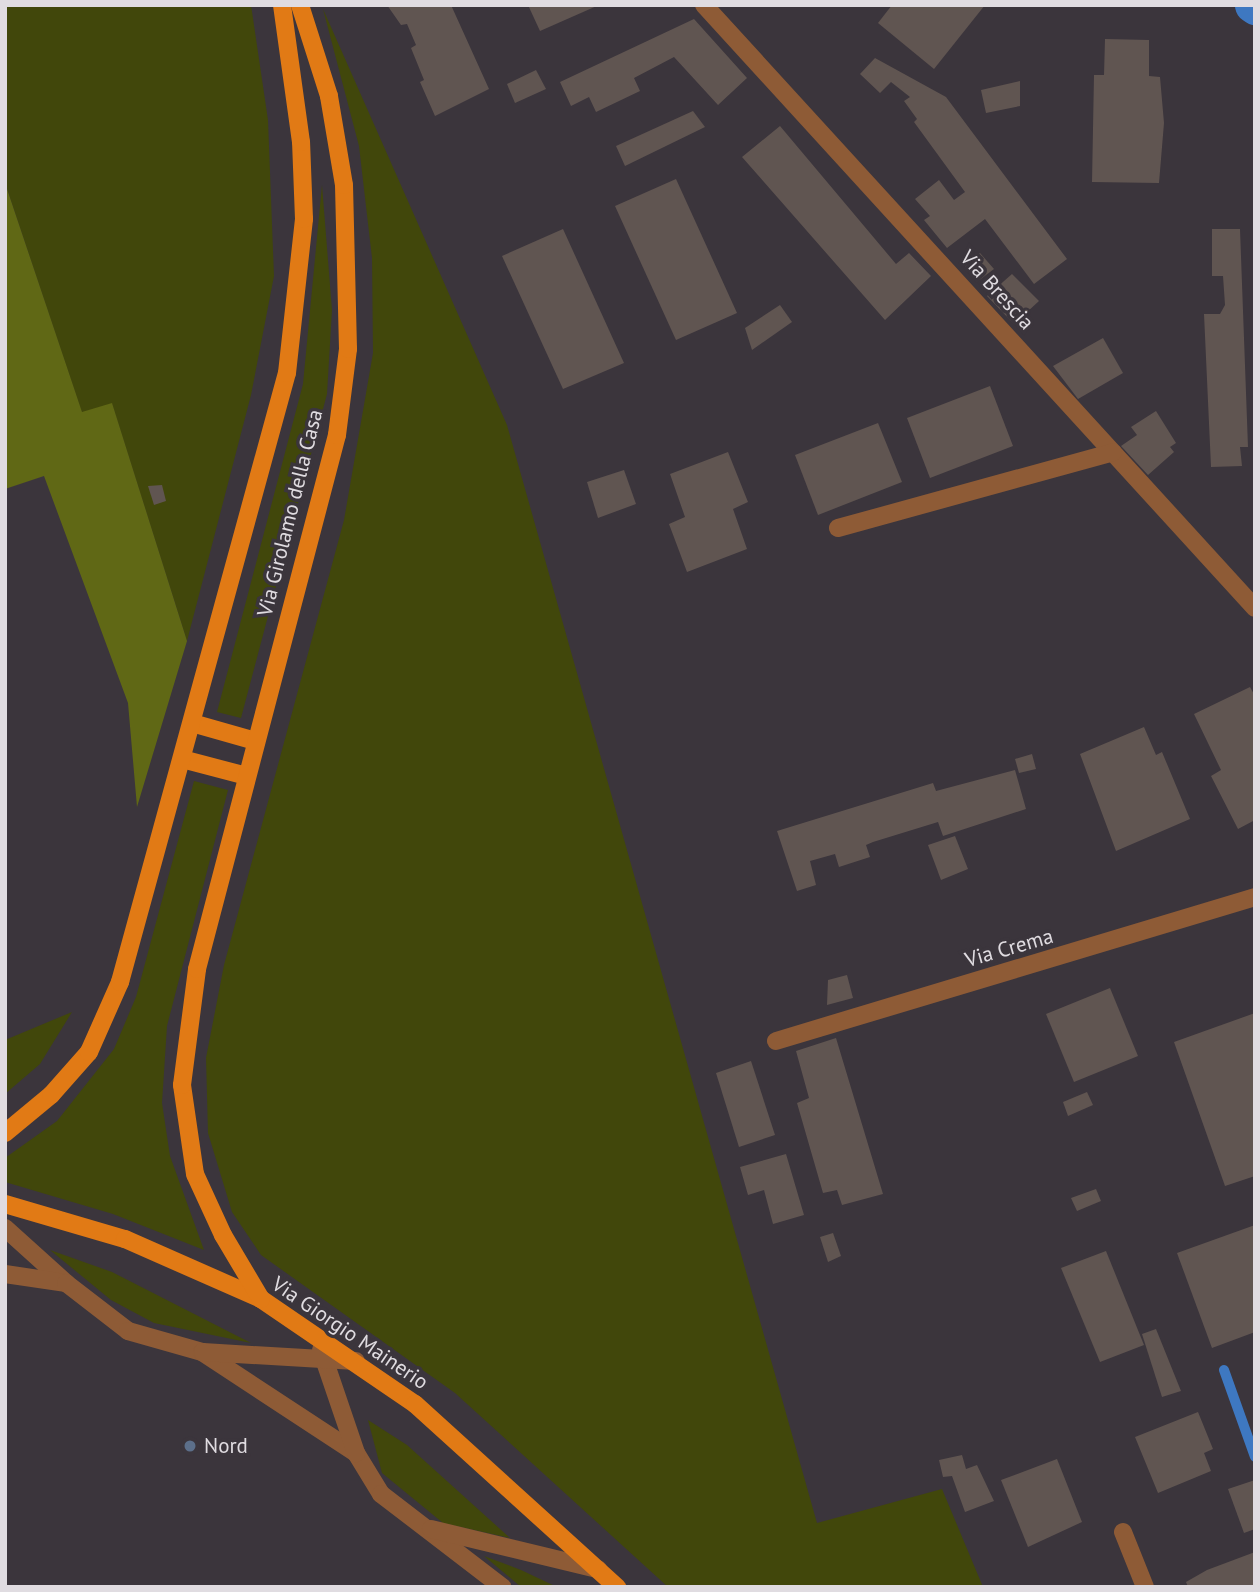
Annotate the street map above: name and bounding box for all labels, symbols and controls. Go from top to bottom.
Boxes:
street label: Via Brescia [955,245,1039,335]
street label: Via Girolamo della Casa [252,407,328,619]
street label: Via Crema [962,923,1056,973]
street label: Via Giorgio Mainerio [267,1271,433,1395]
place label: Nord [204,1433,248,1459]
marker: Nord [182,1438,198,1454]

